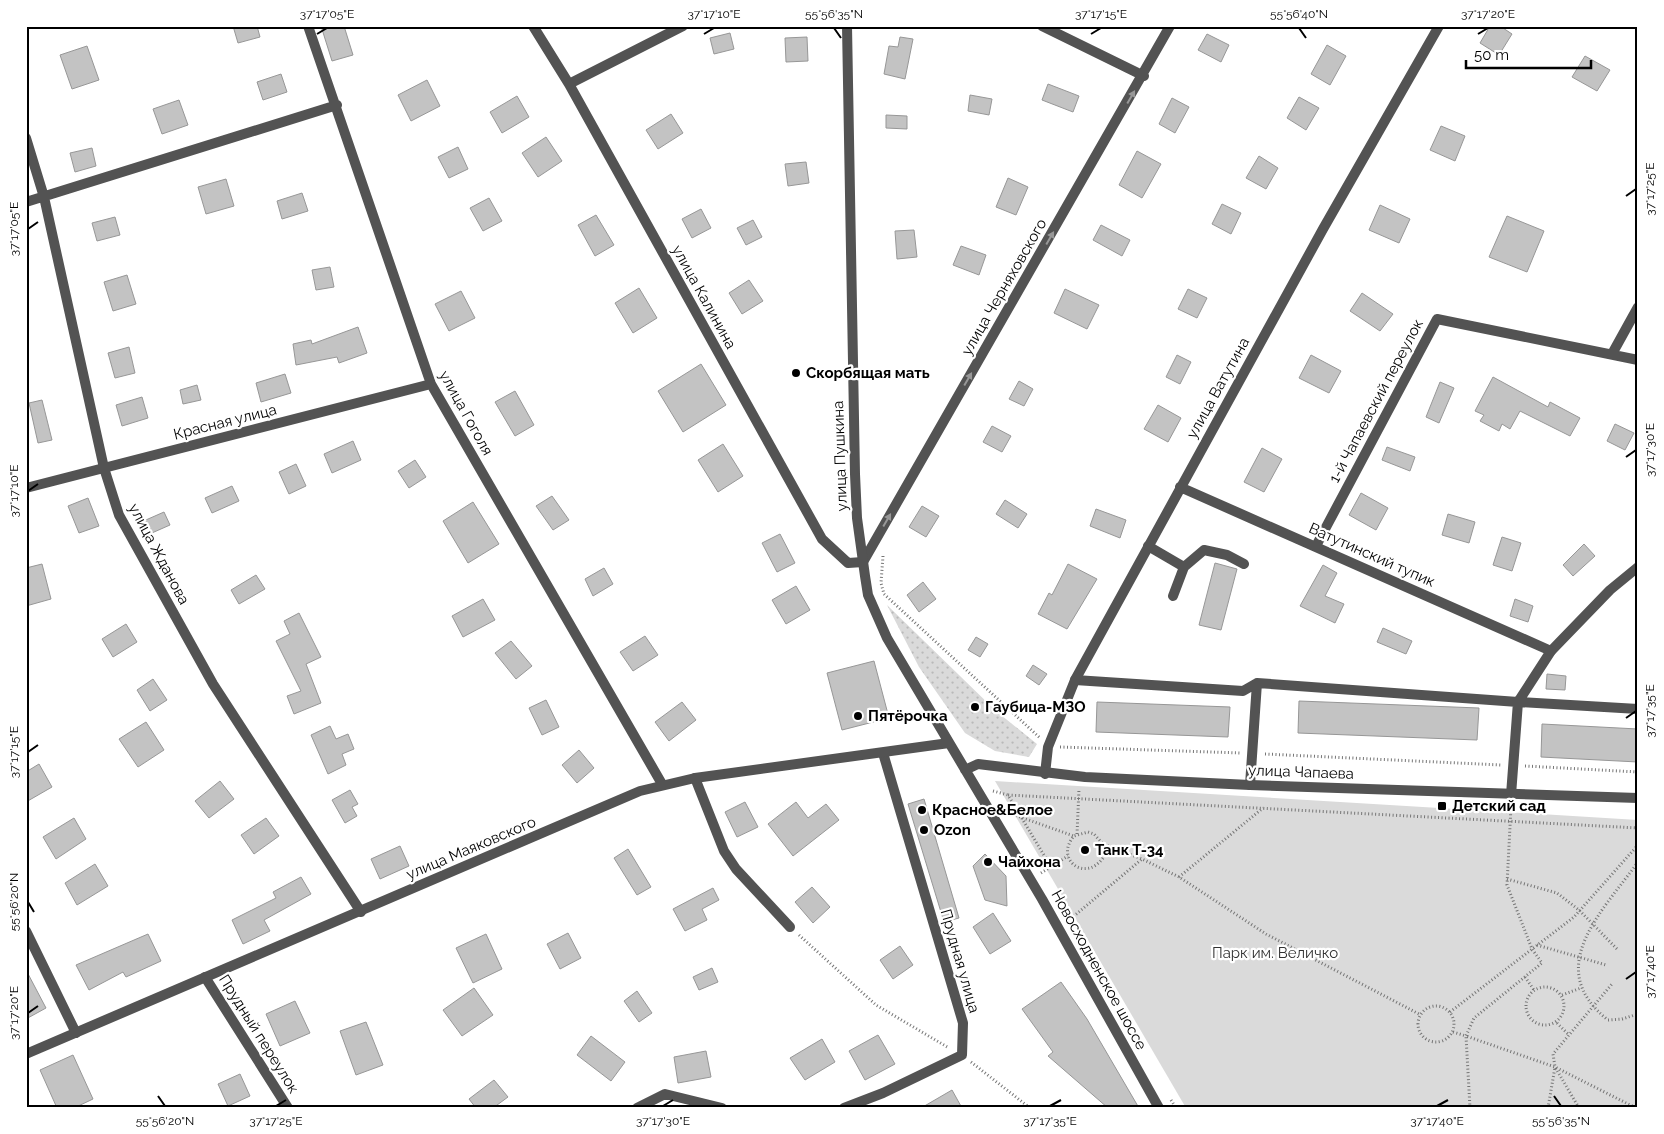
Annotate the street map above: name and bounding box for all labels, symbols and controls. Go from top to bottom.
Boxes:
text: 37°17'05"E [300,7,354,21]
text: 37°17'10"E [687,7,741,21]
text: 55°56'35"N [805,7,863,21]
text: 37°17'15"E [1075,7,1127,21]
text: 55°56'40"N [1270,7,1328,21]
text: 37°17'20"E [1461,7,1515,21]
scale bar [1466,38,1592,70]
text: 50 m [1474,46,1509,64]
one-way arrow [1127,90,1135,105]
text: 37°17'25"E [1643,162,1657,216]
text: 37°17'05"E [7,202,21,256]
street label: улица Черняховского [958,216,1050,358]
one-way arrow [1045,232,1054,245]
street label: улица Калинина [668,242,740,352]
street label: 1-й Чапаевский переулок [1325,316,1427,486]
street label: улица Ватутина [1183,334,1253,442]
place label: Скорбящая мать [806,364,930,382]
street label: улица Гоголя [435,367,497,459]
marker: Скорбящая мать [790,367,802,379]
one-way arrow [964,372,973,385]
street label: Красная улица [172,400,278,444]
street label: улица Пушкина [829,400,851,512]
text: 37°17'30"E [1643,423,1657,477]
text: 37°17'10"E [7,464,21,518]
street label: улица Жданова [125,500,193,608]
one-way arrow [883,513,892,526]
street label: Ватутинский тупик [1306,519,1438,591]
text: 37°17'35"E [1643,684,1657,738]
place label: Гаубица-МЗО [985,698,1086,716]
marker: Гаубица-МЗО [969,701,981,713]
place label: Пятёрочка [868,707,948,725]
marker: Пятёрочка [852,710,864,722]
text: 37°17'15"E [7,726,21,778]
street label: улица Чапаева [1248,761,1354,783]
place label: Детский сад [1452,797,1546,815]
marker: Детский сад [1436,800,1448,812]
place label: Красное&Белое [932,801,1053,819]
marker: Красное&Белое [916,804,928,816]
street label: улица Маяковского [403,812,539,883]
place label: Ozon [934,821,971,839]
marker: Ozon [918,824,930,836]
place label: Танк Т-34 [1095,841,1164,859]
marker: Танк Т-34 [1079,844,1091,856]
place label: Чайхона [998,853,1061,871]
marker: Чайхона [982,856,994,868]
text: 55°56'20"N [7,873,21,931]
street label: Новосходненское шоссе [1048,887,1151,1053]
street label: Прудная улица [937,907,983,1015]
park label: Парк им. Величко [1212,944,1338,962]
text: 37°17'40"E [1643,945,1657,999]
street label: Прудный переулок [215,971,303,1097]
text: 37°17'20"E [7,986,21,1040]
text: 55°56'20"N [136,1114,194,1128]
text: 37°17'25"E [249,1114,303,1128]
text: 37°17'30"E [636,1114,690,1128]
text: 37°17'35"E [1023,1114,1077,1128]
text: 37°17'40"E [1410,1114,1464,1128]
text: 55°56'35"N [1532,1114,1590,1128]

